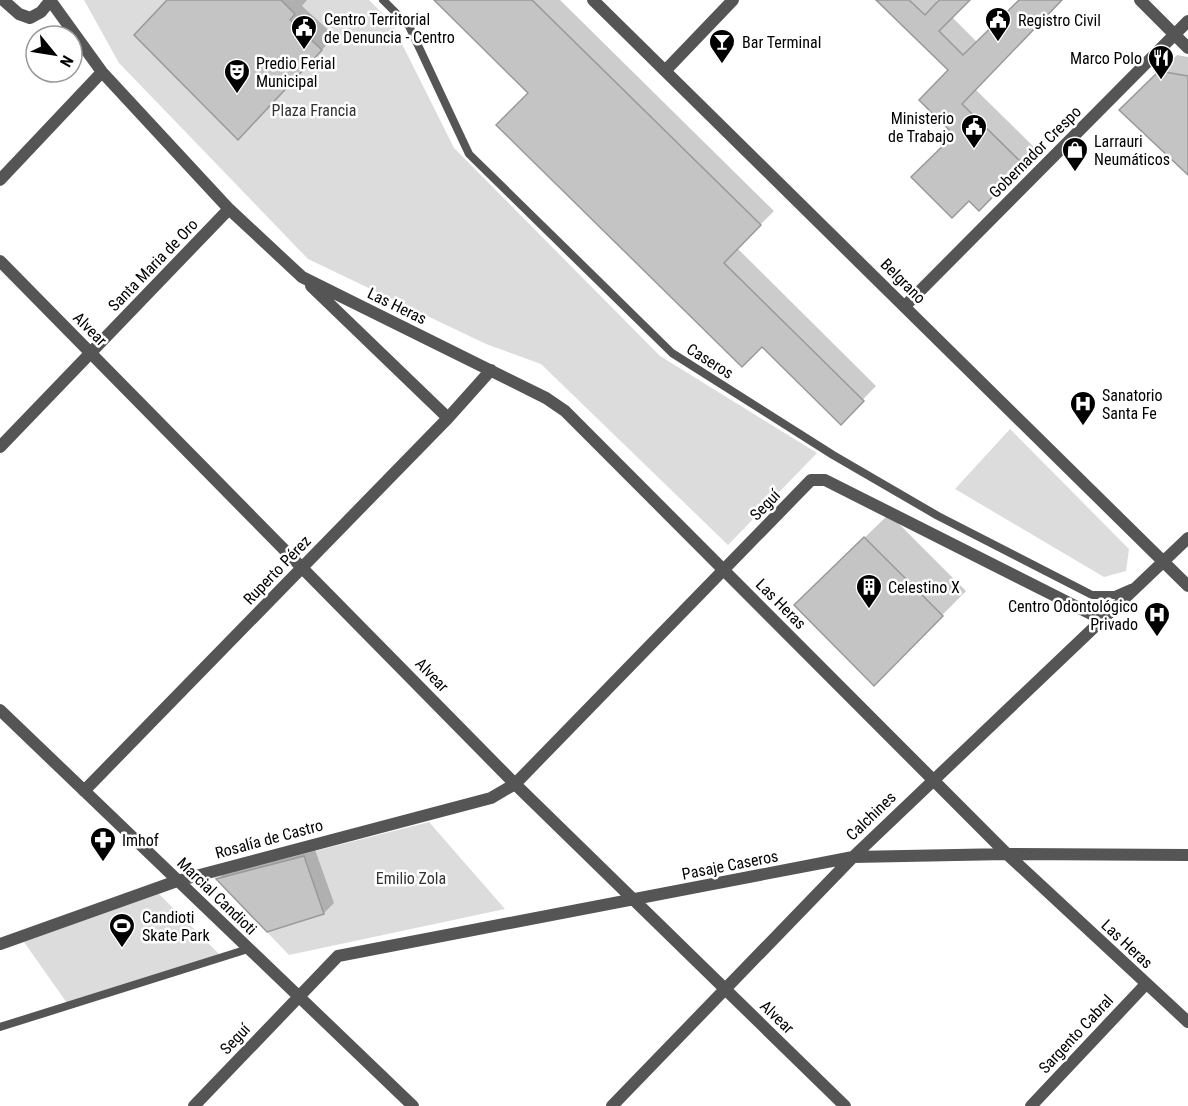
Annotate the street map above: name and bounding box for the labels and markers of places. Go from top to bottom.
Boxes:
public building icon: Registro Civil [983,5,1013,43]
place label: Centro Territorial de Denuncia - Centro [324,10,455,47]
place label: Registro Civil [1018,11,1101,30]
public building icon: Centro Territorial de Denuncia - Centro [289,13,319,51]
bar icon: Bar Terminal [707,27,737,65]
place label: Bar Terminal [742,33,821,52]
restaurant icon: Marco Polo [1146,43,1176,81]
place label: Marco Polo [1070,49,1142,68]
place label: Predio Ferial Municipal [256,54,335,91]
theatre icon: Predio Ferial Municipal [222,57,252,95]
place label: Ministerio de Trabajo [888,109,954,146]
public building icon: Ministerio de Trabajo [959,112,989,150]
place label: Larrauri Neumáticos [1094,132,1170,169]
shop icon: Larrauri Neumáticos [1060,135,1090,173]
place label: Sanatorio Santa Fe [1102,386,1163,423]
hospital icon: Sanatorio Santa Fe [1068,389,1098,427]
building icon: Celestino X [854,572,884,610]
place label: Celestino X [888,578,960,597]
place label: Centro Odontológico Privado [1008,597,1138,634]
hospital icon: Centro Odontológico Privado [1142,600,1172,638]
pharmacy icon: Imhof [88,825,118,863]
place label: Imhof [122,831,159,850]
place label: Candioti Skate Park [142,908,210,945]
sports icon: Candioti Skate Park [107,911,137,949]

